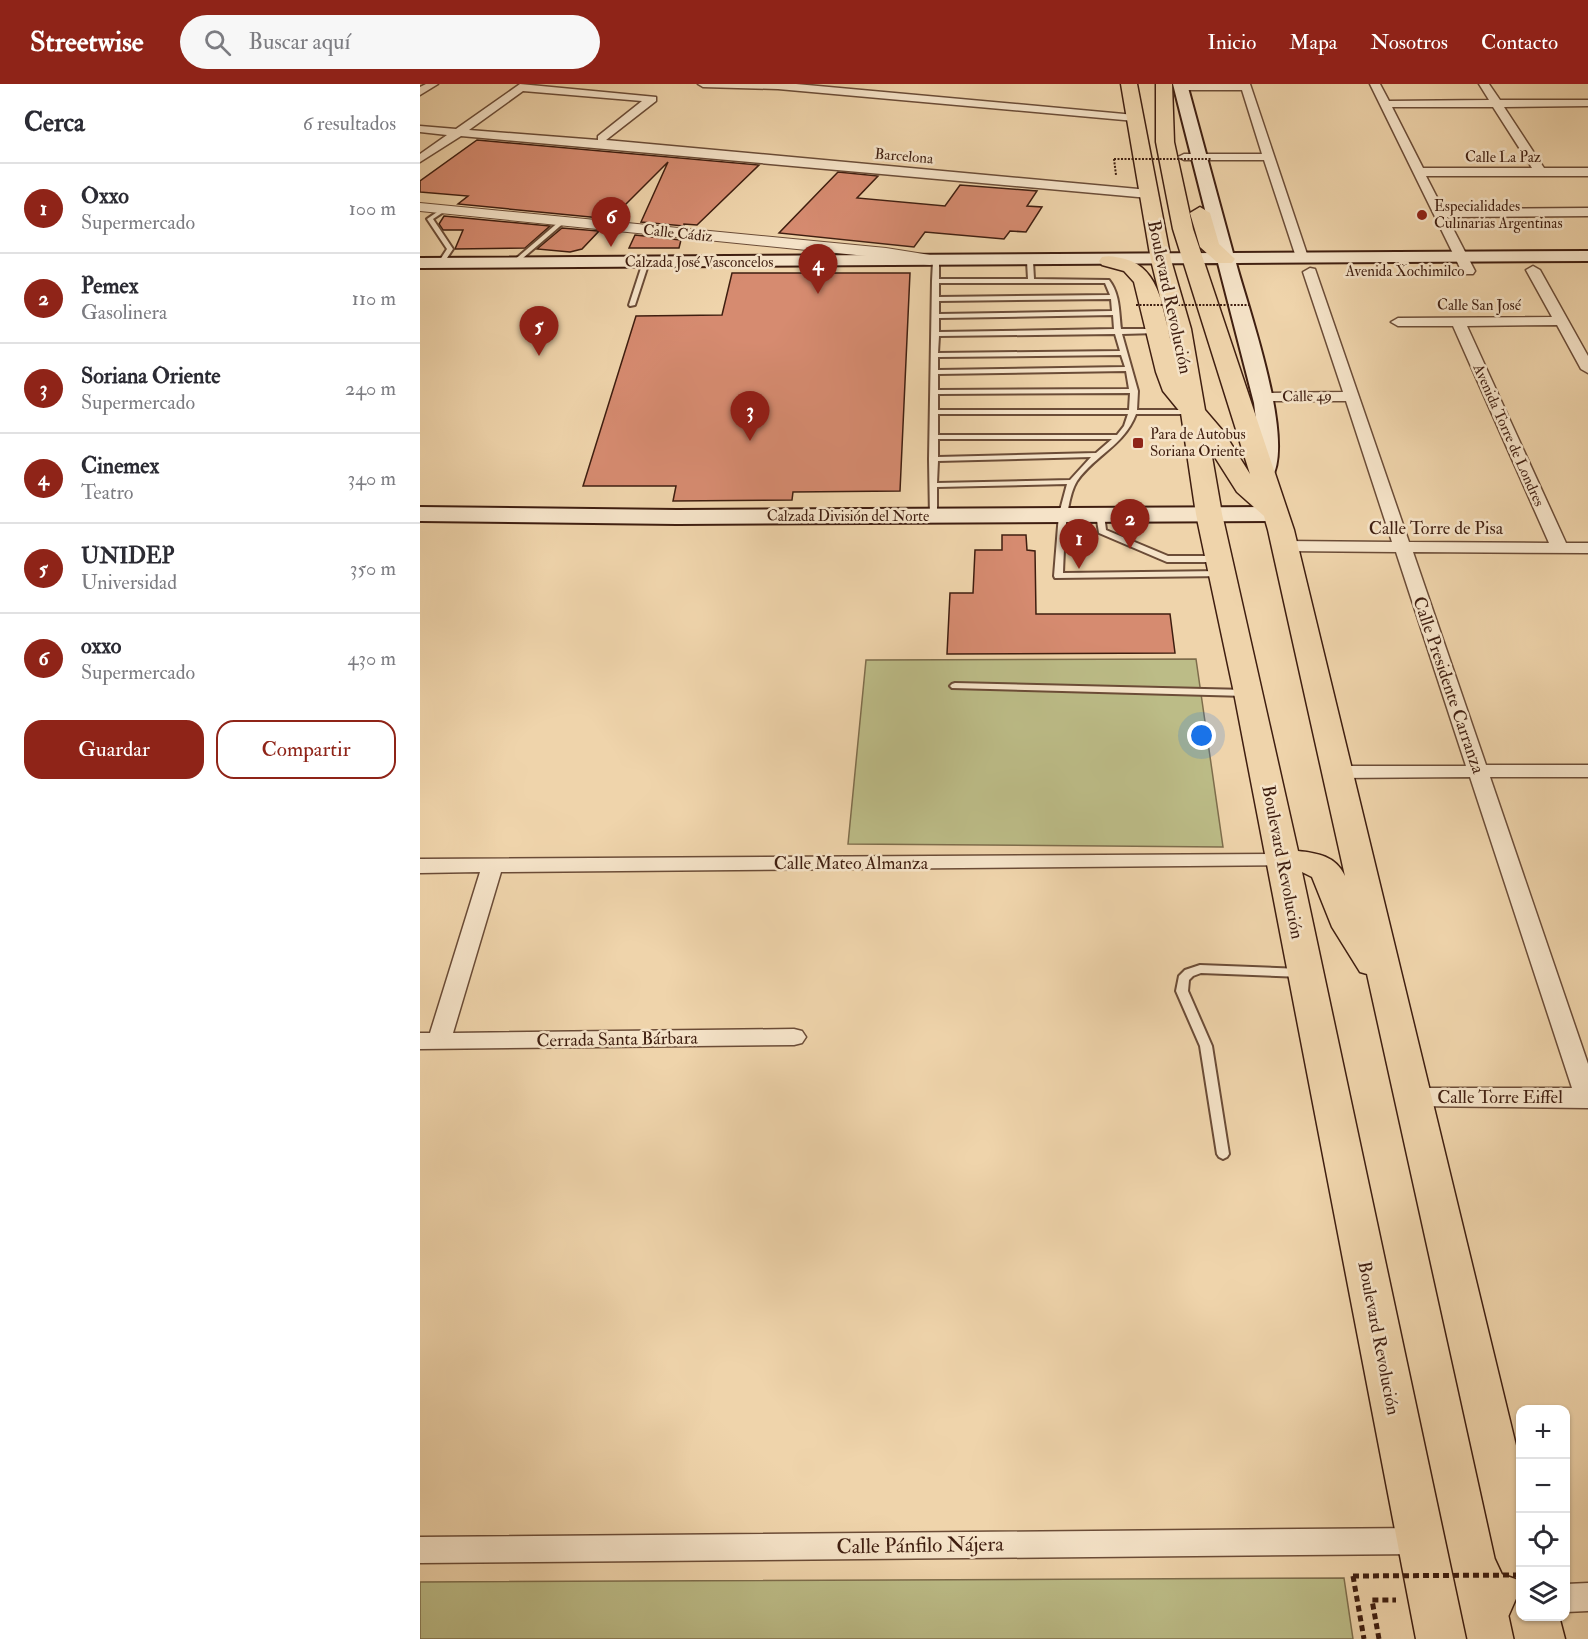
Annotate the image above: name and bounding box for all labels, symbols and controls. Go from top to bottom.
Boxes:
search box [180,15,600,69]
text: Streetwise [30,25,144,60]
icon: search [201,26,234,59]
text: Buscar aquí [249,28,350,56]
text: Inicio [1207,29,1256,56]
text: Mapa [1289,29,1337,56]
text: Nosotros [1370,29,1448,56]
text: Contacto [1481,29,1558,56]
text: Cerca [24,107,85,139]
text: 6 resultados [303,111,396,136]
street label: Barcelona [874,144,935,169]
street label: Calle La Paz [1465,148,1541,167]
text: Oxxo [81,182,129,210]
text: 1 [40,196,47,221]
text: 100 m [349,196,396,221]
place label: Especialidades Culinarias Argentinas [1434,197,1563,233]
pin: 6 [592,198,630,247]
marker: Especialidades Culinarias Argentinas [1415,208,1429,222]
text: Supermercado [81,210,195,235]
street label: Boulevard Revolución [1142,218,1197,376]
street label: Calle Cádiz [642,220,714,247]
pin: 4 [798,244,838,294]
street label: Calzada José Vasconcelos [625,253,773,273]
street label: Avenida Xochimilco [1344,262,1465,281]
text: Pemex [81,272,138,300]
text: 2 [38,286,49,311]
text: 110 m [352,286,396,311]
street label: Calle San José [1437,296,1522,316]
text: Gasolinera [81,300,167,325]
pin: 5 [520,306,558,356]
street label: Avenida Torre de Londres [1468,360,1549,509]
text: Soriana Oriente [81,362,221,390]
text: 3 [40,376,47,401]
text: 240 m [345,376,396,401]
street label: Calle 49 [1282,387,1332,406]
text: Supermercado [81,390,195,415]
pin: 3 [730,392,770,441]
place label: Para de Autobus Soriana Oriente [1150,425,1246,461]
marker: Para de Autobus Soriana Oriente [1131,436,1145,450]
text: Cinemex [81,452,159,480]
text: 4 [38,466,49,491]
text: 340 m [348,466,396,491]
text: Teatro [81,480,133,505]
pin: 2 [1110,500,1150,549]
street label: Calzada División del Norte [767,507,929,526]
street label: Calle Torre de Pisa [1369,517,1504,540]
pin: 1 [1060,520,1098,569]
text: UNIDEP [81,542,174,570]
text: 5 [39,556,48,581]
text: 350 m [350,556,396,581]
text: Universidad [81,570,177,595]
street label: Calle Presidente Carranza [1407,594,1490,777]
text: oxxo [81,632,121,660]
text: 6 [38,646,49,671]
text: 430 m [348,646,396,671]
text: Supermercado [81,660,195,685]
button: Guardar [24,720,204,779]
button: Compartir [216,720,396,779]
your location [1187,721,1216,750]
street label: Boulevard Revolución [1256,783,1309,941]
street label: Calle Mateo Almanza [774,852,929,875]
street label: Cerrada Santa Bárbara [536,1027,699,1052]
street label: Calle Torre Eiffel [1437,1086,1563,1109]
street label: Boulevard Revolución [1352,1259,1405,1417]
map controls [1516,1405,1570,1621]
button: + [1516,1405,1570,1459]
button: − [1516,1459,1570,1513]
button: locate [1516,1513,1570,1567]
street label: Calle Pánfilo Nájera [836,1531,1004,1560]
button: layers [1516,1567,1570,1621]

